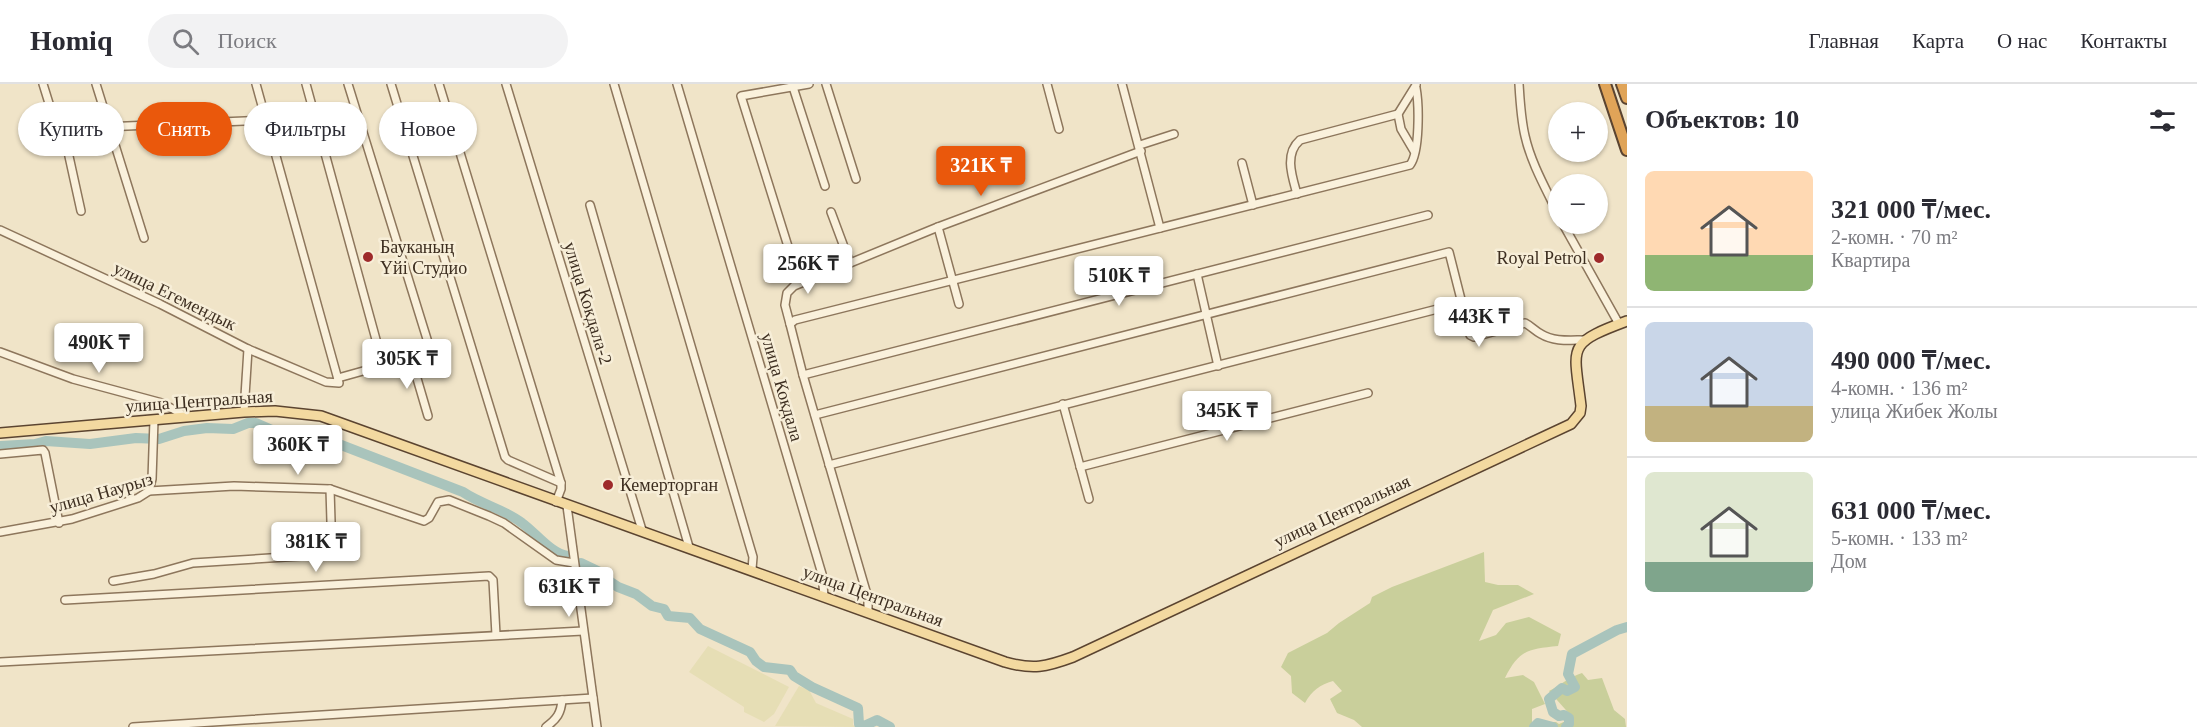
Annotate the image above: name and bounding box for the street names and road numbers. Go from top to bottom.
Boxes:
street label: улица Кокдала-2 [560,239,616,367]
street label: улица Егемендык [110,258,240,334]
street label: улица Кокдала [757,330,807,444]
street label: улица Центральная [125,386,273,416]
street label: улица Наурыз [47,469,155,517]
street label: улица Центральная [1271,471,1413,551]
street label: улица Центральная [800,561,946,631]

